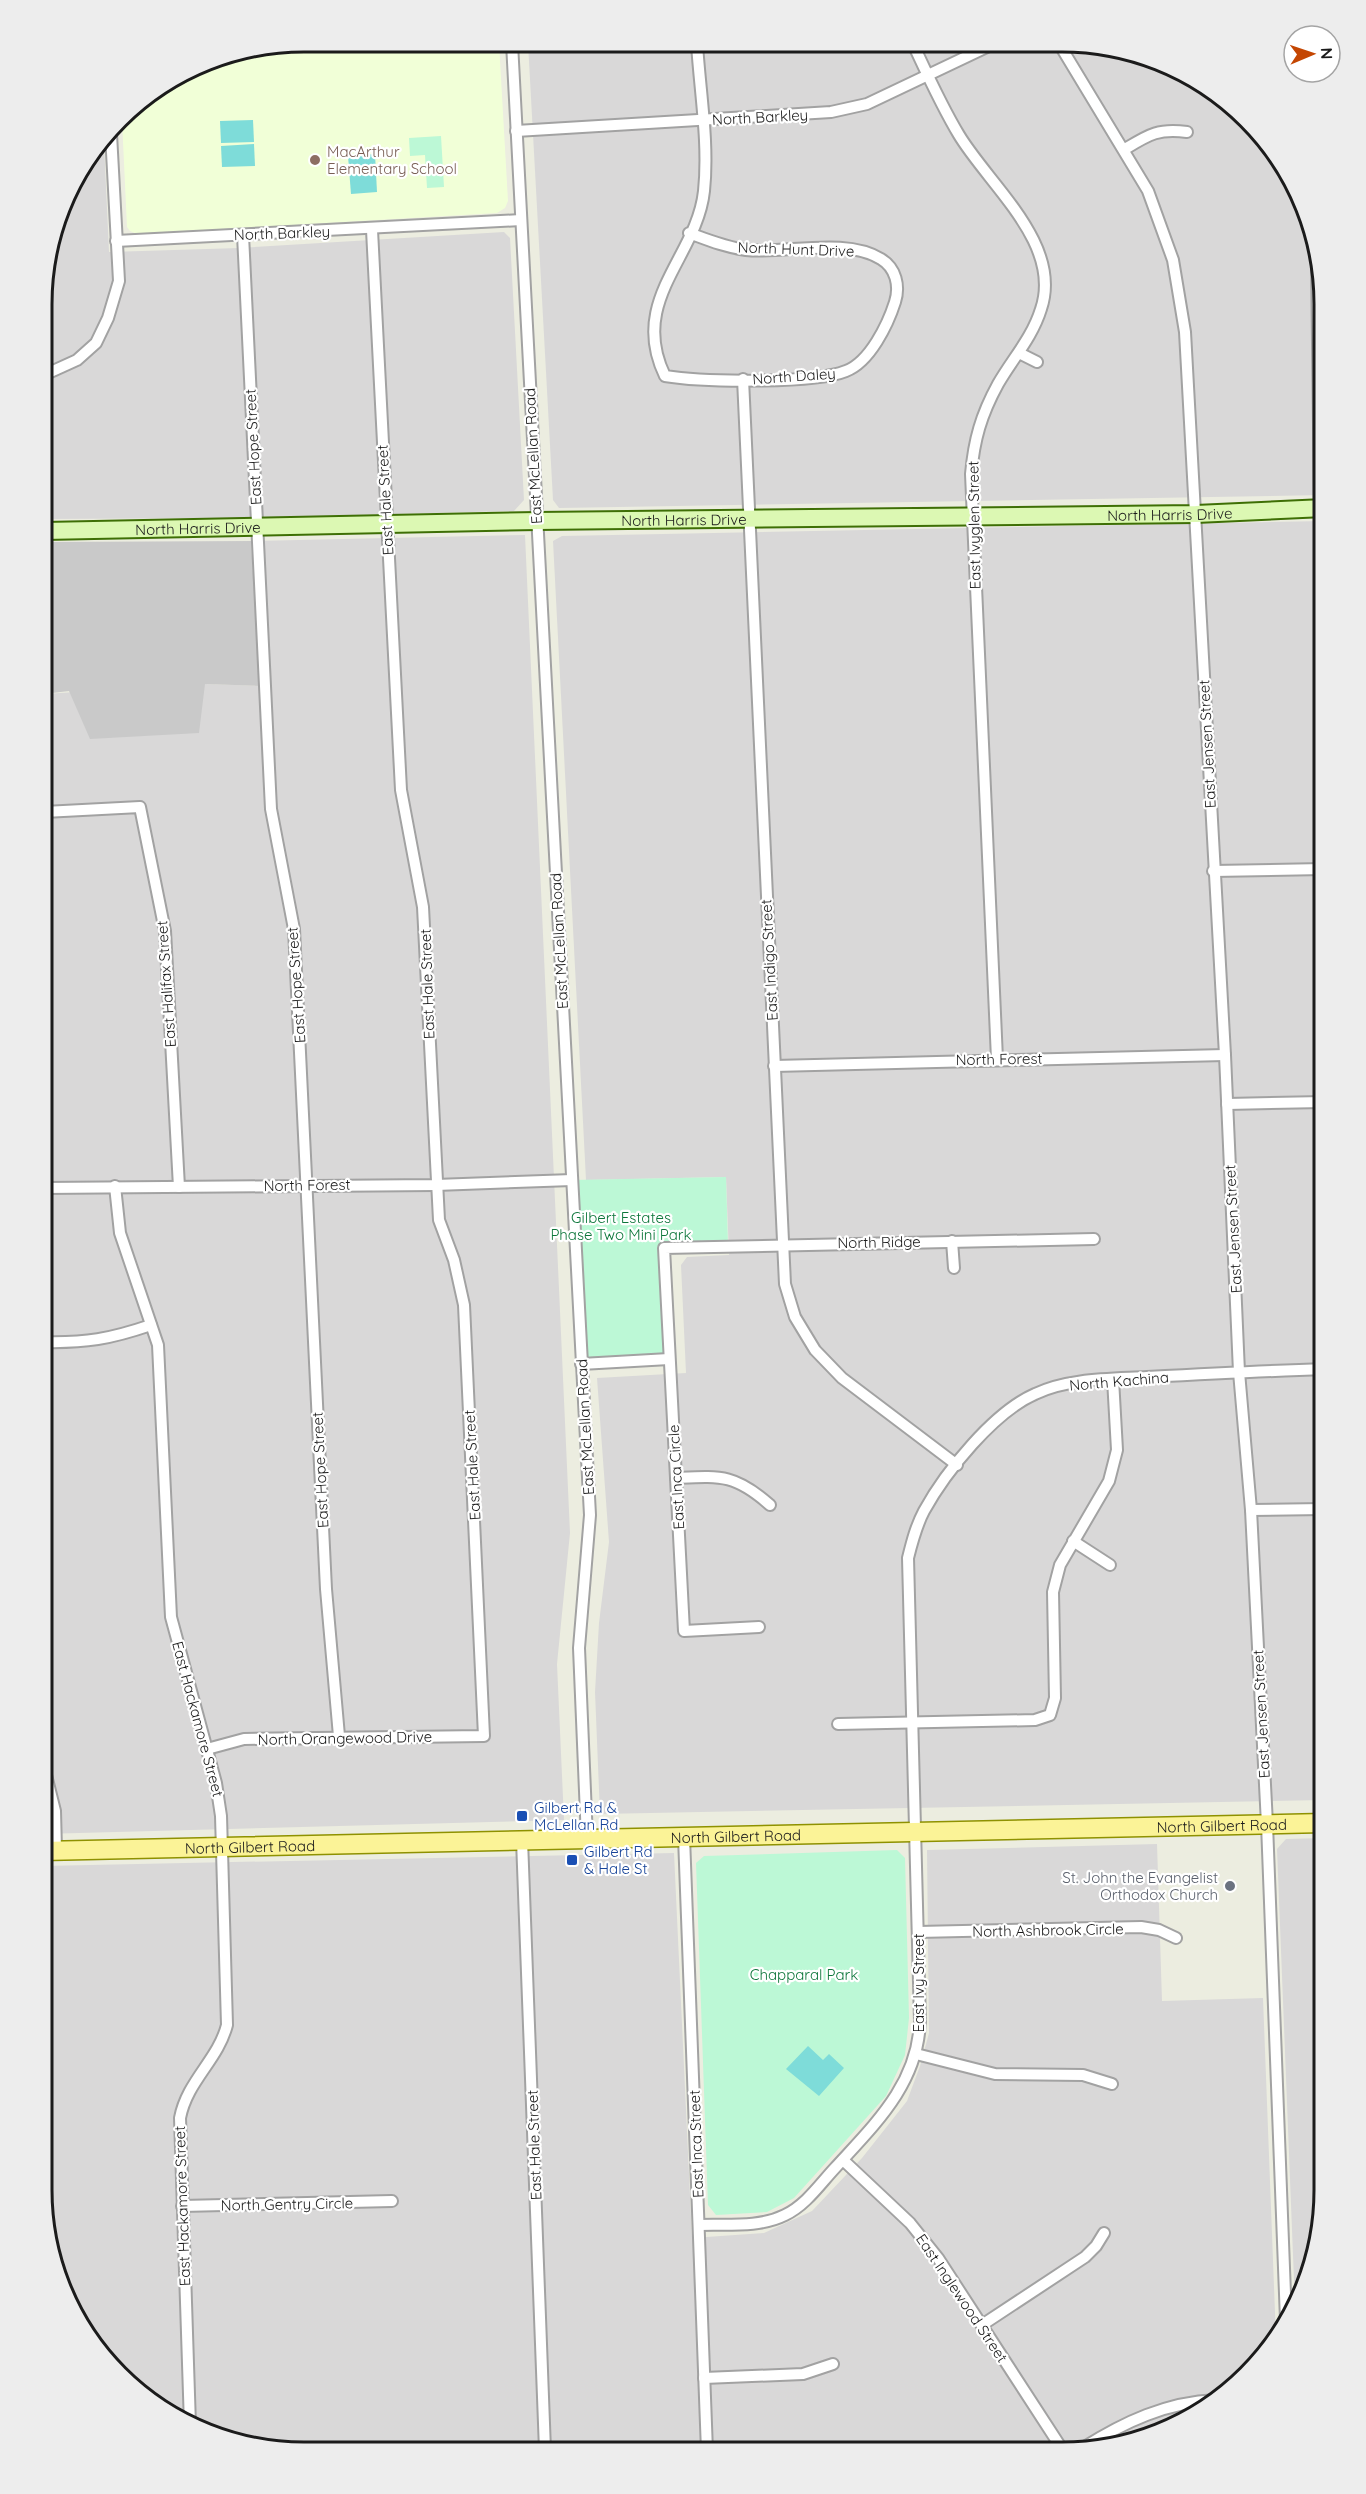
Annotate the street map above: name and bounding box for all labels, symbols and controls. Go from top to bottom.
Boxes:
north arrow [1282,24,1342,84]
text: N [1317,47,1337,60]
street label: North Barkley [711,105,809,129]
place label: MacArthur Elementary School [327,142,457,178]
marker: MacArthur Elementary School [308,153,322,167]
street label: North Barkley [234,222,330,244]
street label: North Hunt Drive [737,237,855,261]
street label: North Daley [752,364,836,388]
street label: East McLellan Road [520,387,546,525]
street label: East Hope Street [240,388,266,506]
street label: East Hale Street [373,444,397,556]
street label: East Ivyglen Street [963,460,985,590]
street label: North Harris Drive [1107,503,1233,524]
street label: North Harris Drive [621,509,747,530]
street label: North Harris Drive [135,517,261,539]
street label: East Jensen Street [1194,679,1220,809]
street label: East McLellan Road [546,872,572,1010]
street label: East Indigo Street [756,899,782,1021]
street label: East Halifax Street [152,920,180,1048]
street label: East Hope Street [282,926,310,1044]
street label: East Hale Street [416,928,438,1040]
street label: North Forest [955,1049,1043,1069]
street label: East Jensen Street [1220,1164,1246,1294]
street label: North Forest [263,1175,351,1195]
park label: Gilbert Estates Phase Two Mini Park [550,1208,692,1244]
street label: North Ridge [837,1232,921,1252]
street label: East McLellan Road [572,1358,598,1496]
street label: North Kachina [1068,1367,1170,1395]
street label: East Hale Street [460,1409,484,1521]
street label: East Hope Street [307,1411,333,1529]
street label: East Inca Circle [664,1424,688,1530]
street label: East Hackamore Street [168,1639,228,1799]
street label: East Jensen Street [1248,1649,1274,1779]
street label: North Orangewood Drive [258,1727,432,1749]
place label: Gilbert Rd & McLellan Rd [534,1798,618,1834]
marker: Gilbert Rd & McLellan Rd [515,1809,529,1823]
street label: North Gilbert Road [1156,1814,1287,1836]
street label: North Gilbert Road [670,1825,801,1847]
street label: North Gilbert Road [185,1836,315,1857]
place label: Gilbert Rd & Hale St [584,1842,653,1878]
marker: Gilbert Rd & Hale St [565,1853,579,1867]
place label: St. John the Evangelist Orthodox Church [1062,1868,1218,1904]
marker: St. John the Evangelist Orthodox Church [1223,1879,1237,1893]
street label: North Ashbrook Circle [972,1919,1124,1941]
street label: East Ivy Street [909,1933,928,2033]
park label: Chapparal Park [750,1965,858,1984]
street label: East Hale Street [523,2089,545,2201]
street label: East Inca Street [685,2090,707,2198]
street label: East Hackamore Street [170,2126,194,2286]
street label: North Gentry Circle [221,2193,353,2215]
street label: East Inglewood Street [912,2230,1012,2366]

